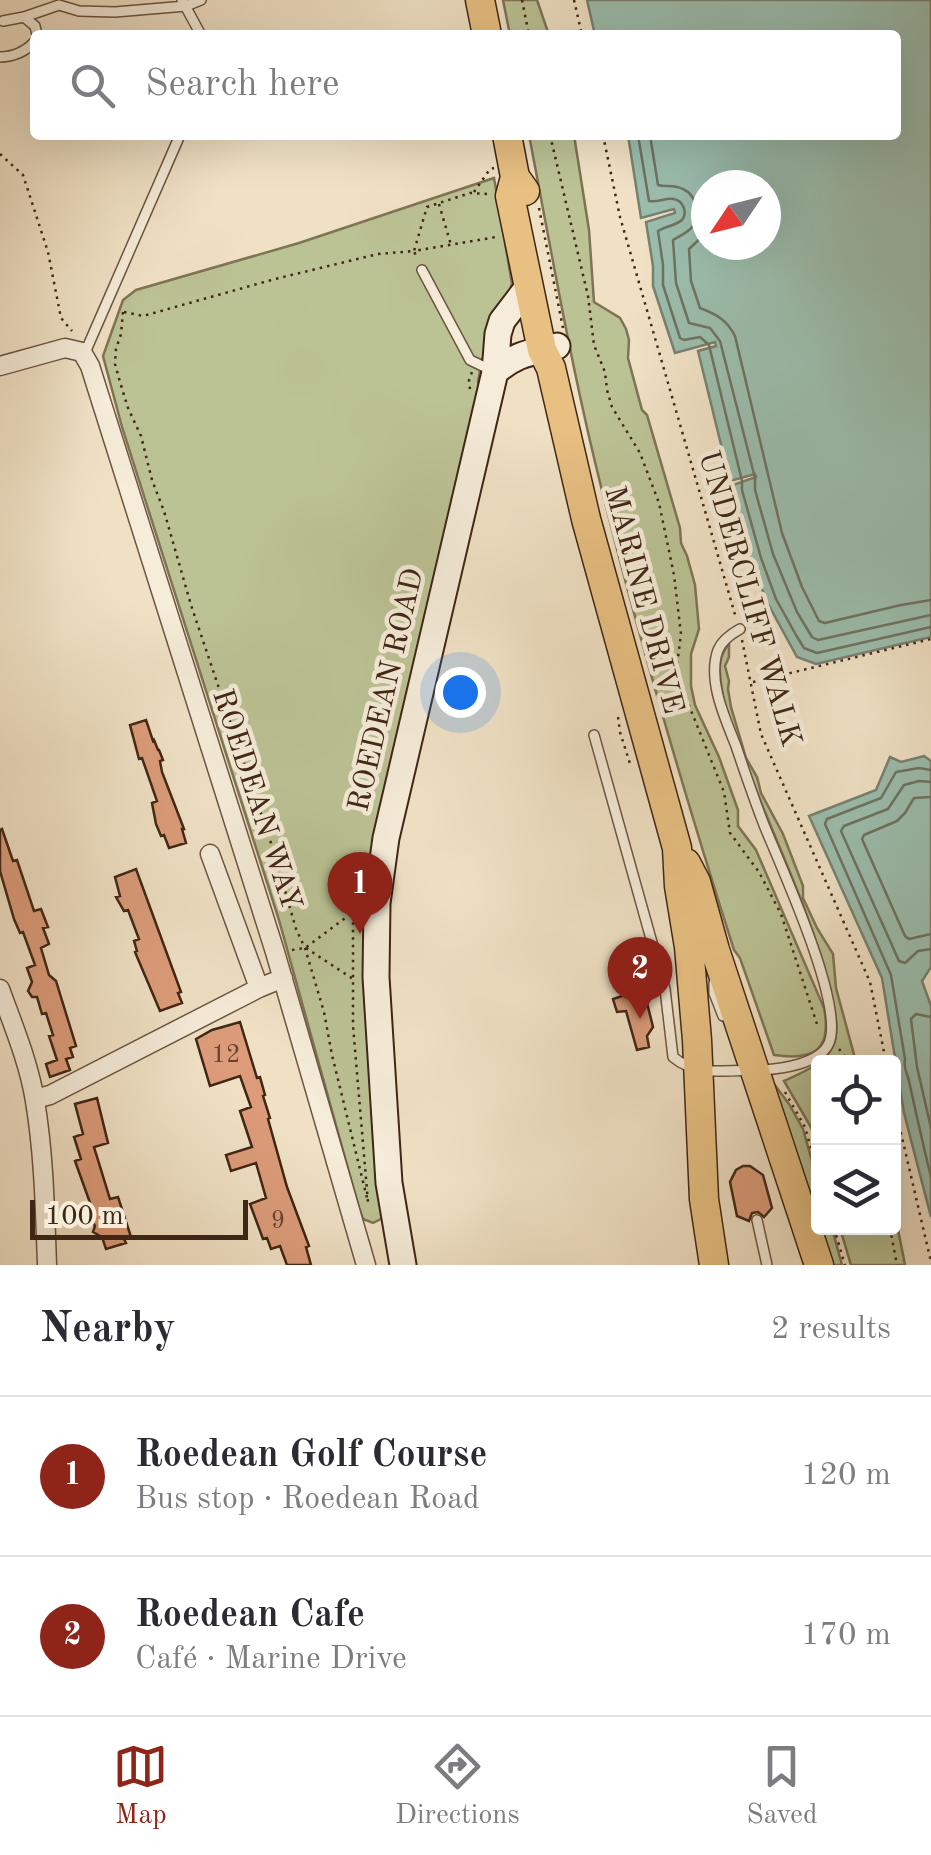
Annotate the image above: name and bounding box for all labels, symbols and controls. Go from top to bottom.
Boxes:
search box [30,30,901,140]
icon: search [65,58,120,113]
text: Search here [145,66,340,104]
north arrow [691,170,781,260]
street label: UNDERCLIFF WALK [692,448,806,750]
street label: MARINE DRIVE [598,483,688,717]
street label: ROEDEAN ROAD [344,565,430,815]
your location [435,667,486,718]
street label: ROEDEAN WAY [206,686,306,914]
pin: 1 [328,852,392,934]
pin: 2 [608,936,672,1019]
house number: 12 [211,1043,241,1068]
map controls [811,1055,901,1235]
button: locate [811,1055,901,1145]
button: layers [811,1145,901,1235]
scale bar [30,1195,248,1240]
text: 100 m [45,1203,124,1231]
house number: 9 [271,1209,285,1234]
text: Nearby [40,1309,176,1351]
text: 2 results [771,1314,891,1346]
text: Roedean Golf Course [135,1437,487,1475]
text: 1 [63,1460,82,1492]
text: 120 m [801,1460,891,1492]
text: Bus stop · Roedean Road [135,1484,480,1516]
text: Roedean Cafe [135,1597,365,1635]
text: 2 [63,1620,82,1652]
text: 170 m [801,1620,891,1652]
text: Café · Marine Drive [135,1644,407,1676]
tab: Map [113,1739,168,1834]
tab: Directions [395,1739,520,1834]
tab: Saved [746,1739,818,1834]

